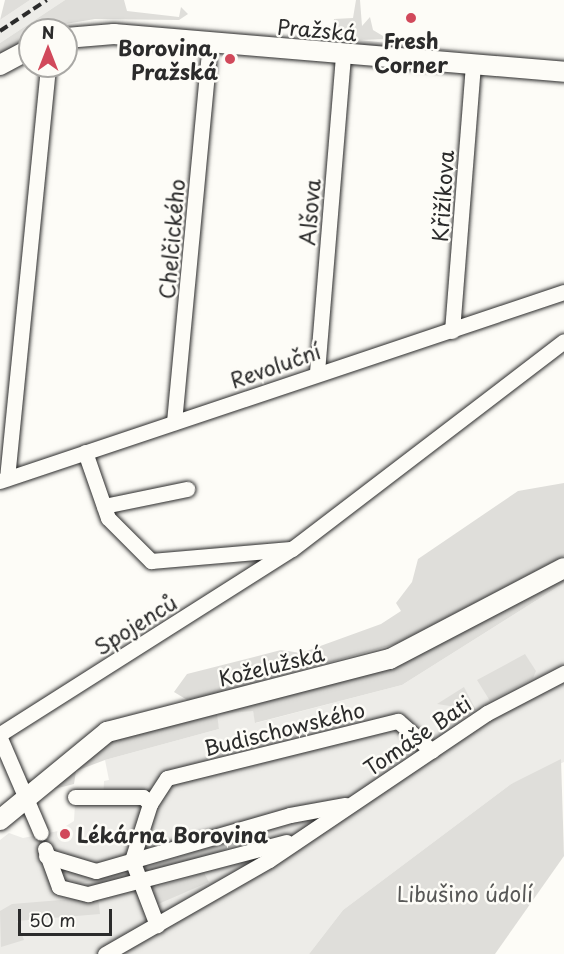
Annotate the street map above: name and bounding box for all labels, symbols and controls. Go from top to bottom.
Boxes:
marker: Fresh Corner [404,11,418,25]
street label: Pražská [276,13,358,45]
north arrow [18,18,78,78]
text: N [42,20,54,44]
place label: Fresh Corner [374,27,448,77]
place label: Borovina, Pražská [118,34,218,84]
marker: Borovina, Pražská [223,52,237,66]
street label: Křižíkova [426,149,458,243]
street label: Chelčického [153,178,189,300]
street label: Alšova [294,178,324,246]
street label: Revoluční [226,338,324,392]
street label: Spojenců [89,589,181,659]
street label: Koželužská [215,640,327,690]
street label: Tomáše Bati [359,690,475,780]
street label: Budischowského [201,696,367,760]
place label: Lékárna Borovina [77,821,268,847]
marker: Lékárna Borovina [58,827,72,841]
park label: Libušino údolí [397,880,533,906]
scale bar [21,897,116,935]
text: 50 m [29,906,76,933]

